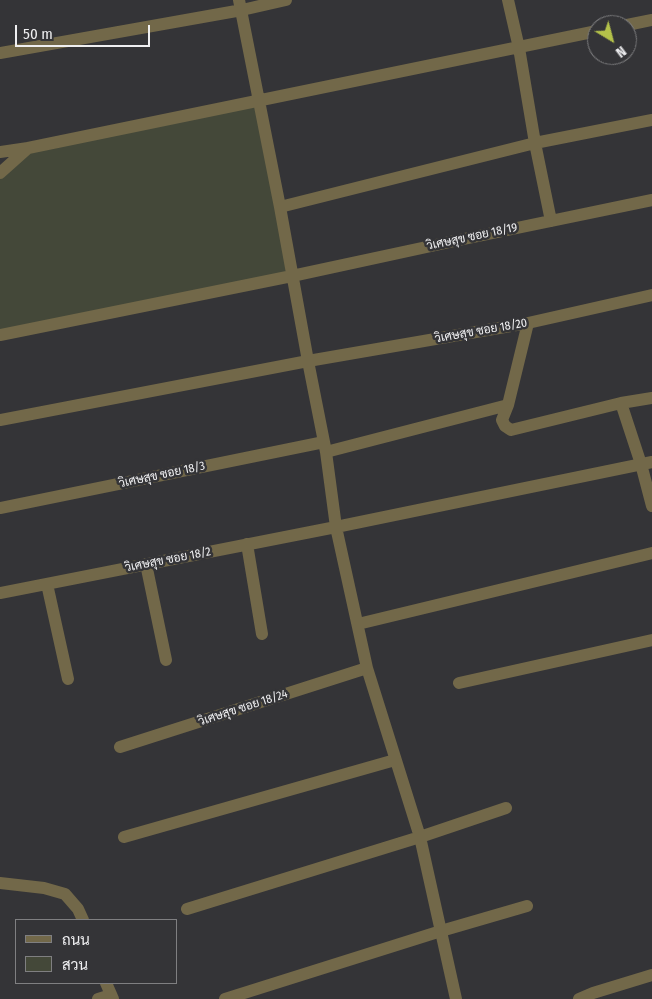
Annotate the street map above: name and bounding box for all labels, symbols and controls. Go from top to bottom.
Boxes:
scale bar [18,15,152,47]
north arrow [587,15,637,65]
text: 50 m [23,25,53,43]
text: N [612,42,629,61]
street label: วิเศษสุข ซอย 18/19 [425,220,519,254]
street label: วิเศษสุข ซอย 18/20 [434,316,528,346]
street label: วิเศษสุข ซอย 18/3 [118,459,206,491]
street label: วิเศษสุข ซอย 18/2 [124,545,212,575]
street label: วิเศษสุข ซอย 18/24 [197,687,289,729]
legend [15,919,178,984]
text: ถนน [62,931,90,949]
text: สวน [62,956,88,974]

